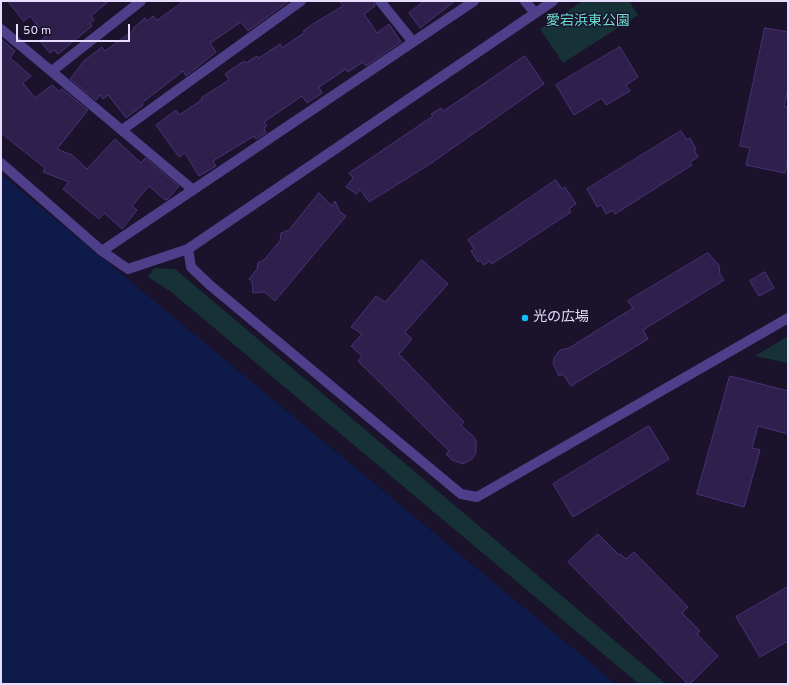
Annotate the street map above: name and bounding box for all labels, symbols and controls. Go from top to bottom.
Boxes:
park label: 愛宕浜東公園 [546,14,630,30]
scale bar [18,16,132,42]
text: 50 m [23,23,51,39]
place label: 光の広場 [533,310,589,326]
marker: 光の広場 [520,313,530,323]

